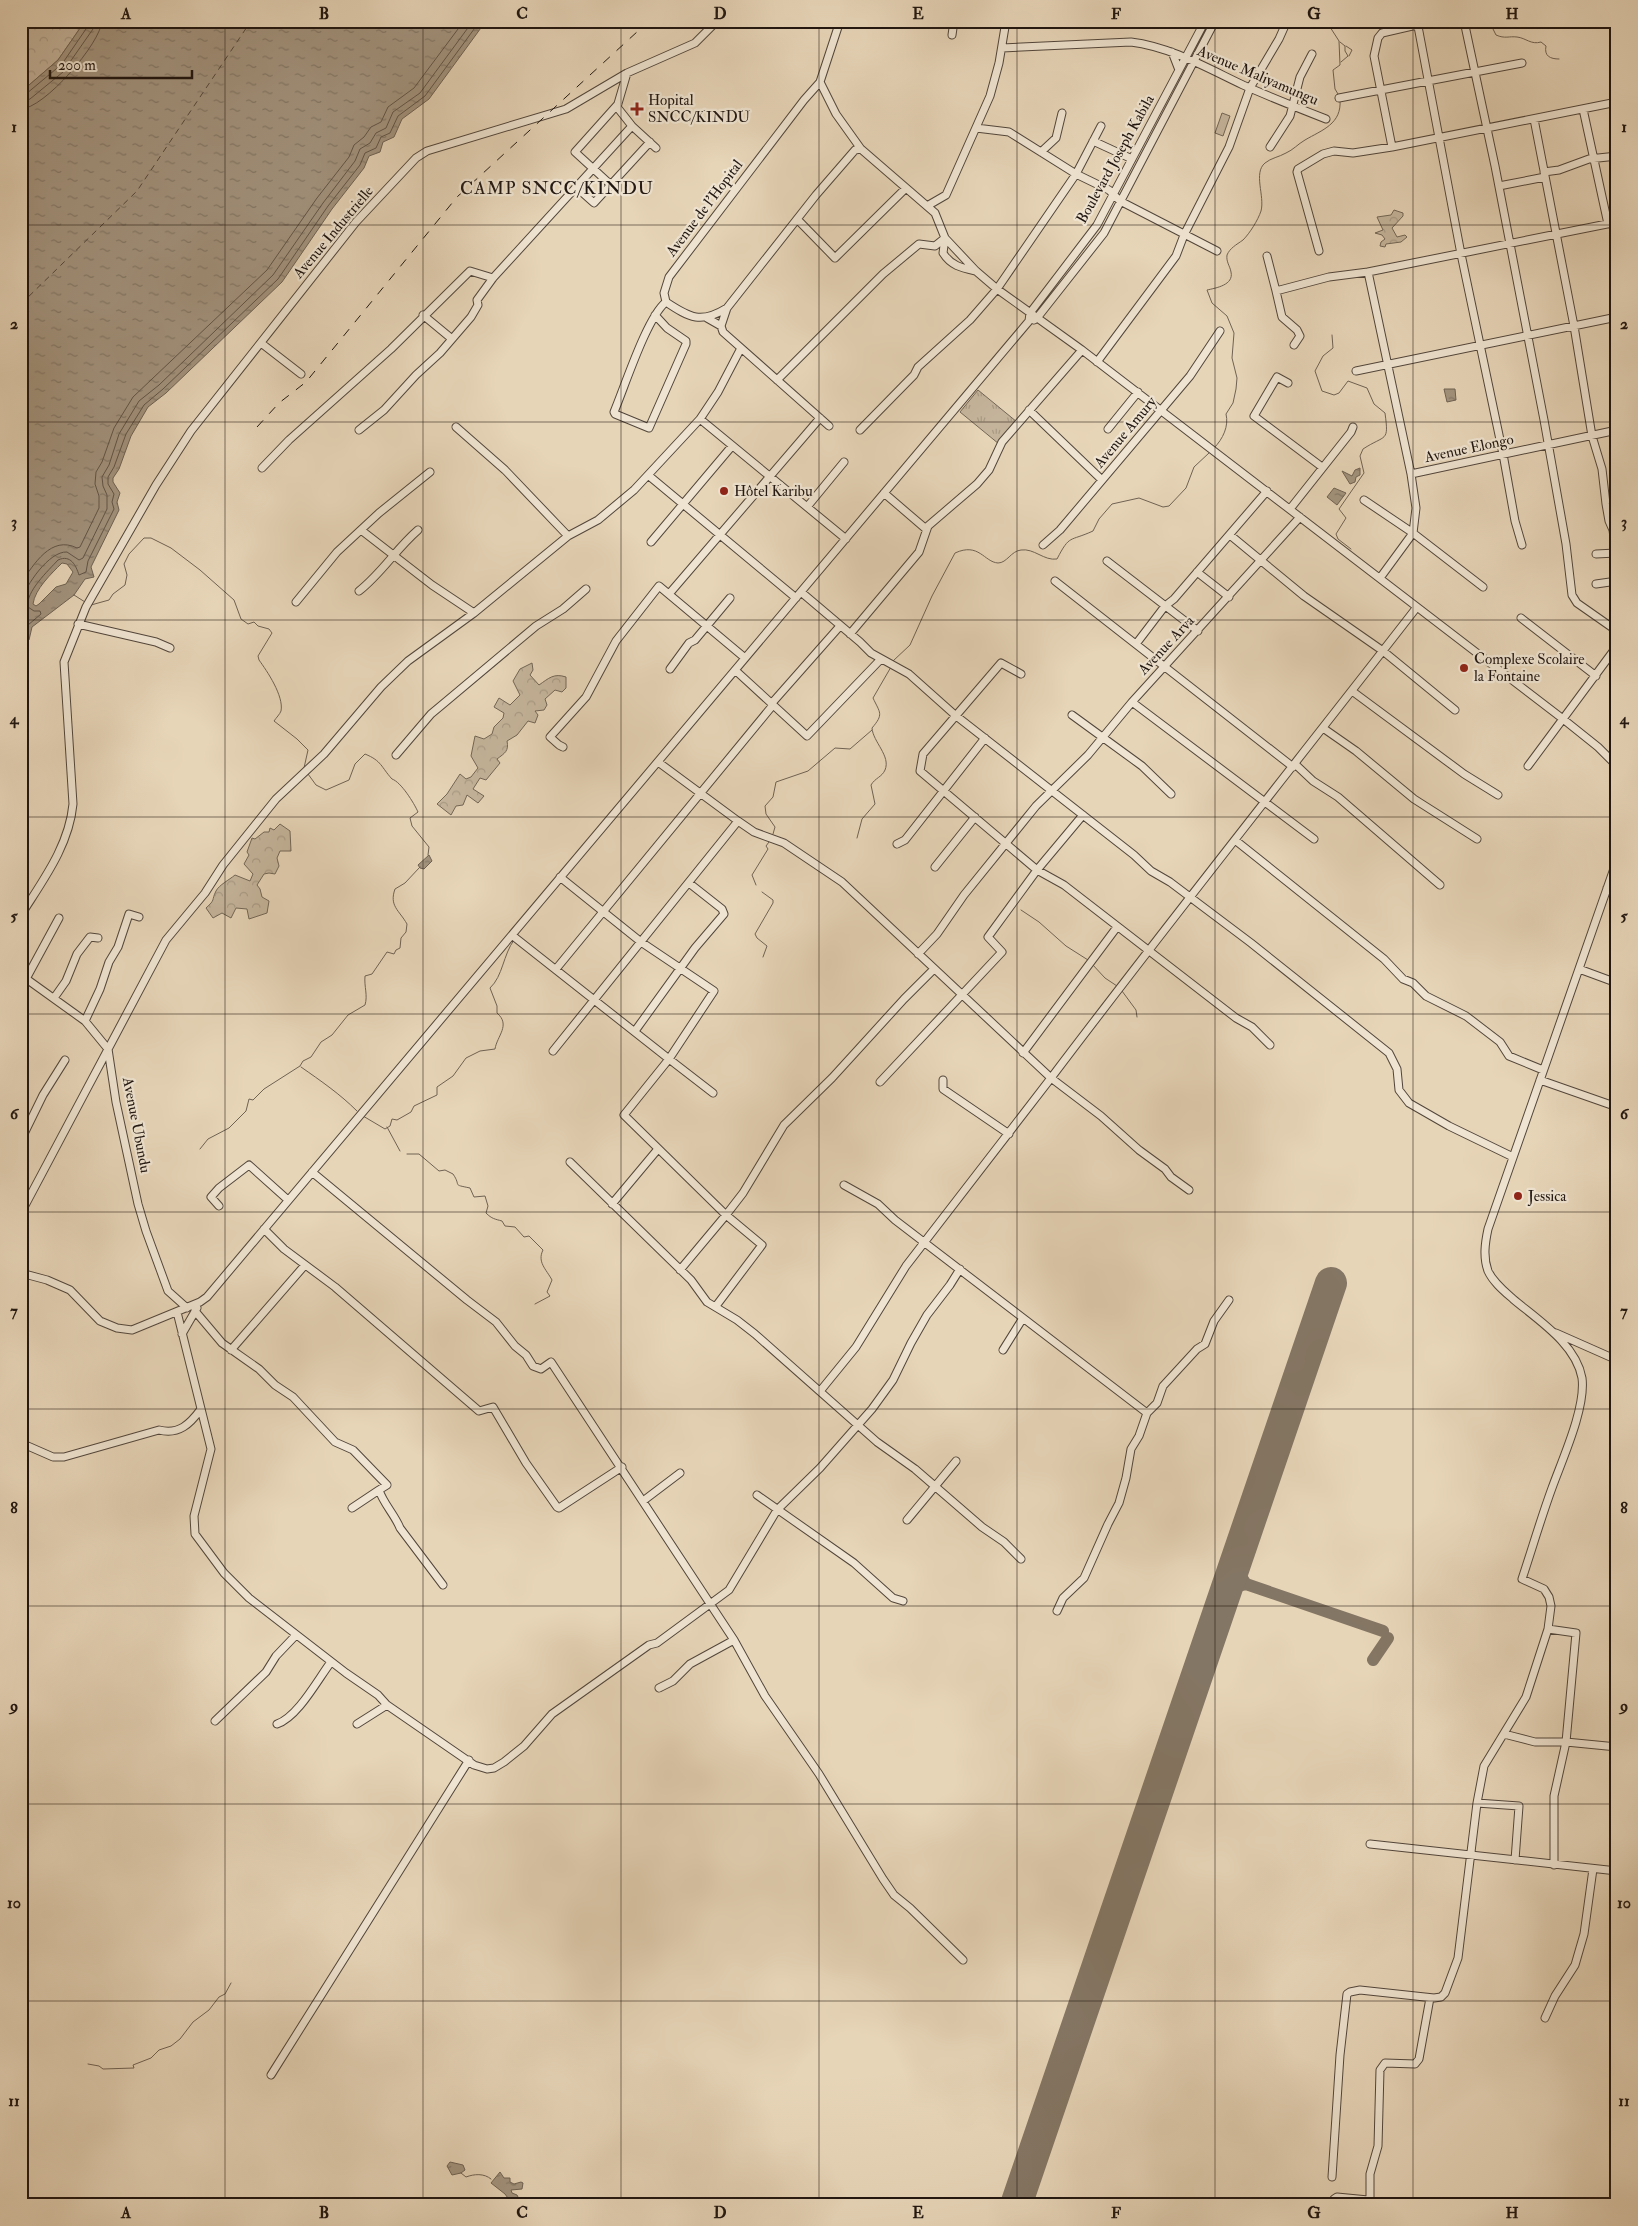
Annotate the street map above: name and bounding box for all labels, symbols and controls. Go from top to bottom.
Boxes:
text: A [120,4,132,24]
text: B [319,4,329,24]
text: C [516,4,528,24]
text: D [713,4,727,24]
text: E [912,4,924,24]
text: F [1111,4,1121,24]
text: G [1307,4,1321,24]
text: H [1505,4,1519,24]
street label: Avenue Maliyamungu [1193,41,1322,110]
scale bar [50,48,192,80]
text: 200 m [58,56,96,75]
place label: Hopital SNCC/KINDU [648,91,751,127]
street label: Boulevard Joseph Kabila [1072,91,1160,227]
marker: Hopital SNCC/KINDU [630,102,644,116]
text: 1 [11,117,17,137]
text: 1 [1621,117,1627,137]
street label: Avenue de l'Hopital [661,156,748,262]
district label: CAMP SNCC/KINDU [460,177,654,200]
street label: Avenue Industrielle [288,182,378,283]
text: 2 [10,314,18,334]
text: 2 [1620,314,1628,334]
street label: Avenue Amury [1089,392,1161,473]
street label: Avenue Elongo [1422,430,1515,467]
place label: Hôtel Karibu [734,482,813,501]
marker: Hôtel Karibu [718,485,730,497]
text: 3 [11,512,17,532]
text: 3 [1621,512,1627,532]
street label: Avenue Arva [1133,611,1199,680]
place label: Complexe Scolaire la Fontaine [1474,650,1585,686]
marker: Complexe Scolaire la Fontaine [1458,662,1470,674]
text: 4 [9,709,20,729]
text: 4 [1619,709,1630,729]
text: 5 [10,906,18,926]
text: 5 [1620,906,1628,926]
street label: Avenue Ubundu [118,1075,155,1175]
text: 6 [10,1104,20,1124]
text: 6 [1620,1104,1630,1124]
place label: Jessica [1527,1187,1567,1207]
marker: Jessica [1512,1190,1524,1202]
text: 7 [10,1301,18,1321]
text: 7 [1620,1301,1628,1321]
text: 8 [10,1498,18,1518]
text: 8 [1620,1498,1628,1518]
text: 9 [8,1696,18,1716]
text: 9 [1618,1696,1628,1716]
text: 10 [7,1893,21,1913]
text: 10 [1617,1893,1631,1913]
text: 11 [8,2091,20,2111]
text: 11 [1618,2091,1630,2111]
text: A [120,2203,132,2223]
text: B [319,2203,329,2223]
text: C [516,2203,528,2223]
text: D [713,2203,727,2223]
text: E [912,2203,924,2223]
text: F [1111,2203,1121,2223]
text: G [1307,2203,1321,2223]
text: H [1505,2203,1519,2223]

